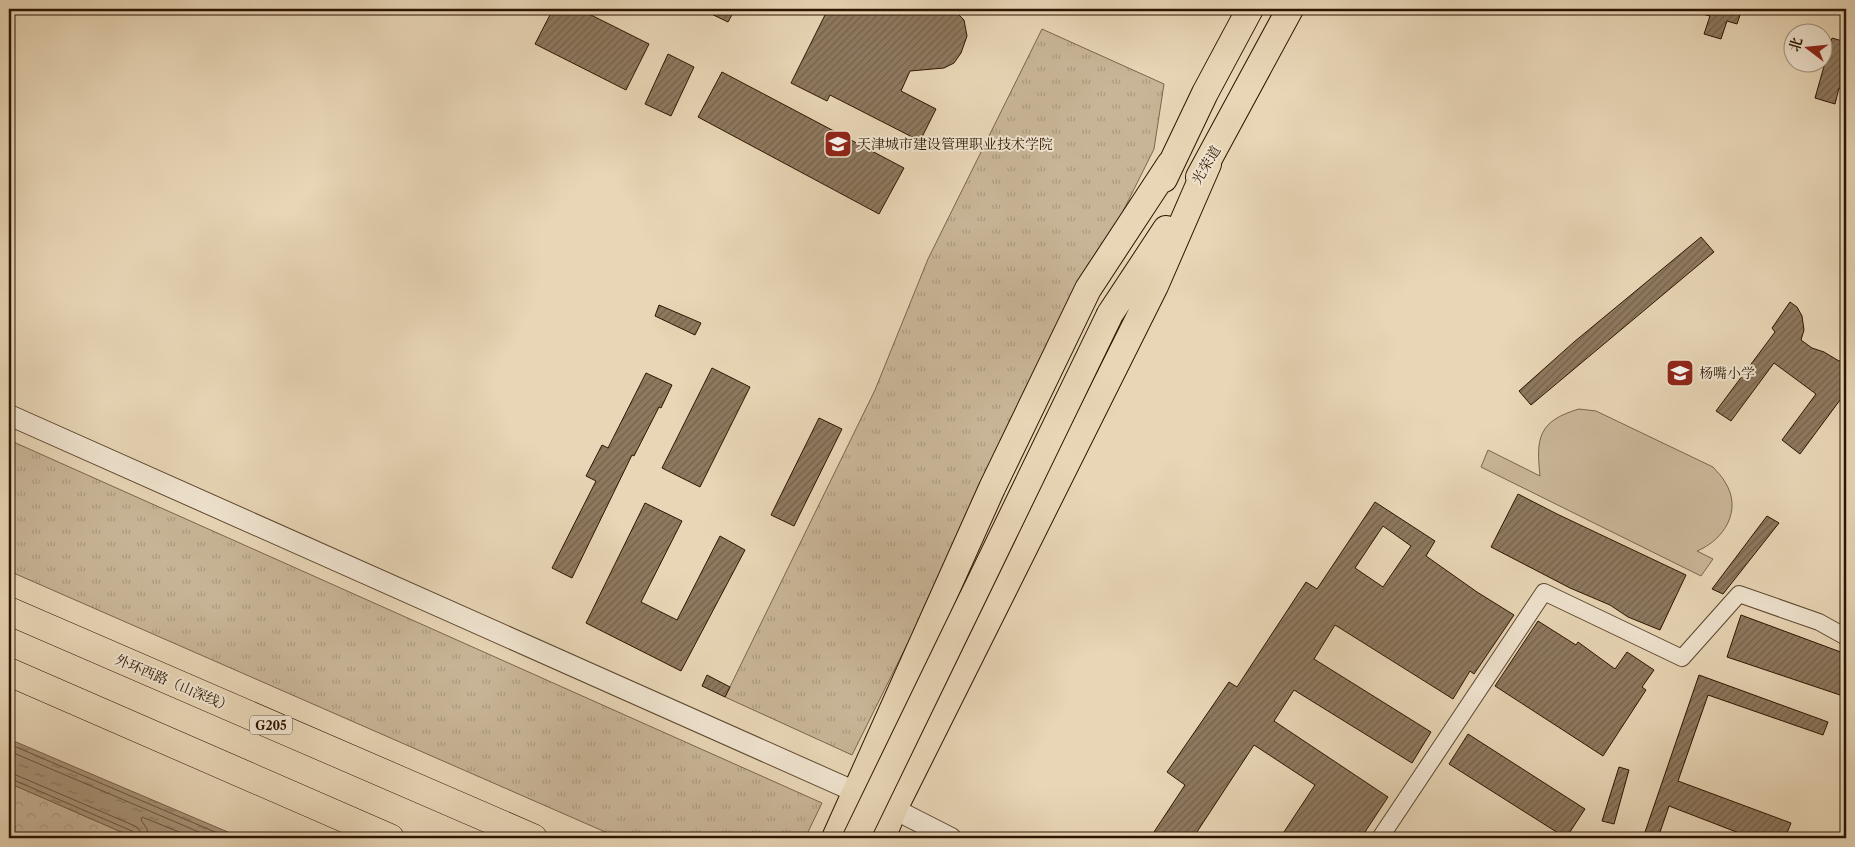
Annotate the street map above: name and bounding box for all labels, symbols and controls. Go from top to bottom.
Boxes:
north arrow [1782,22,1832,72]
text: 北 [1785,35,1806,54]
school or university icon: 天津城市建设管理职业技术学院 [823,129,853,159]
place label: 天津城市建设管理职业技术学院 [857,135,1053,153]
street label: 光荣道 [1187,142,1225,188]
school or university icon: 杨嘴小学 [1665,358,1695,388]
place label: 杨嘴小学 [1699,364,1755,382]
street label: 外环西路（山深线） [112,650,236,716]
road number: G205 [250,716,292,734]

